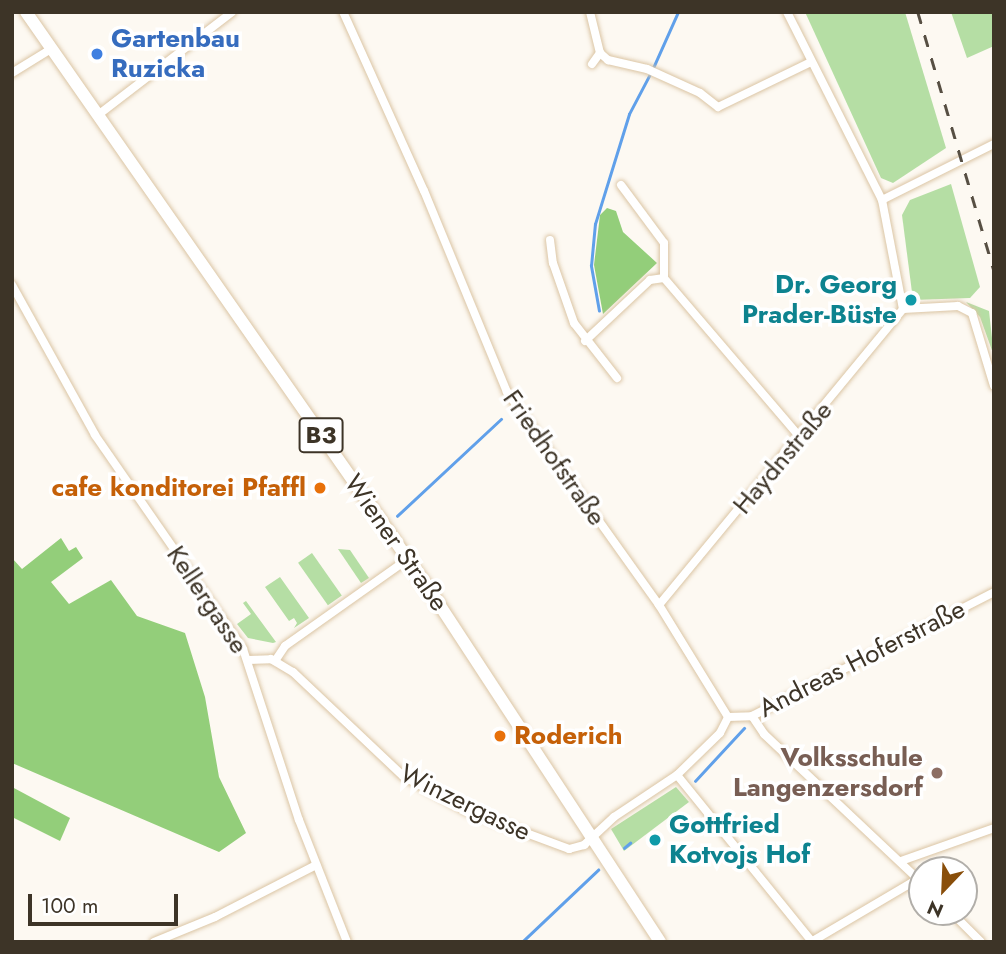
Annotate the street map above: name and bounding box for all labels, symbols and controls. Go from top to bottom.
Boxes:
place label: Gartenbau Ruzicka [111,23,240,84]
marker: Gartenbau Ruzicka [89,46,105,62]
place label: Dr. Georg Prader-Büste [742,269,897,330]
marker: Dr. Georg Prader-Büste [903,292,919,308]
street label: Friedhofstraße [496,384,612,532]
street label: Haydnstraße [727,395,839,521]
road number: B3 [298,414,344,456]
street label: Wiener Straße [337,469,455,617]
place label: cafe konditorei Pfaffl [52,472,306,504]
marker: cafe konditorei Pfaffl [312,480,328,496]
street label: Kellergasse [160,540,254,660]
street label: Andreas Hoferstraße [754,594,970,724]
place label: Roderich [514,720,623,752]
marker: Roderich [492,728,508,744]
place label: Volksschule Langenzersdorf [733,742,923,804]
street label: Winzergasse [395,758,535,848]
marker: Volksschule Langenzersdorf [929,765,945,781]
place label: Gottfried Kotvojs Hof [669,809,810,870]
marker: Gottfried Kotvojs Hof [647,832,663,848]
north arrow [908,856,978,926]
scale bar [32,880,182,924]
text: 100 m [41,891,98,921]
text: N [923,894,948,924]

